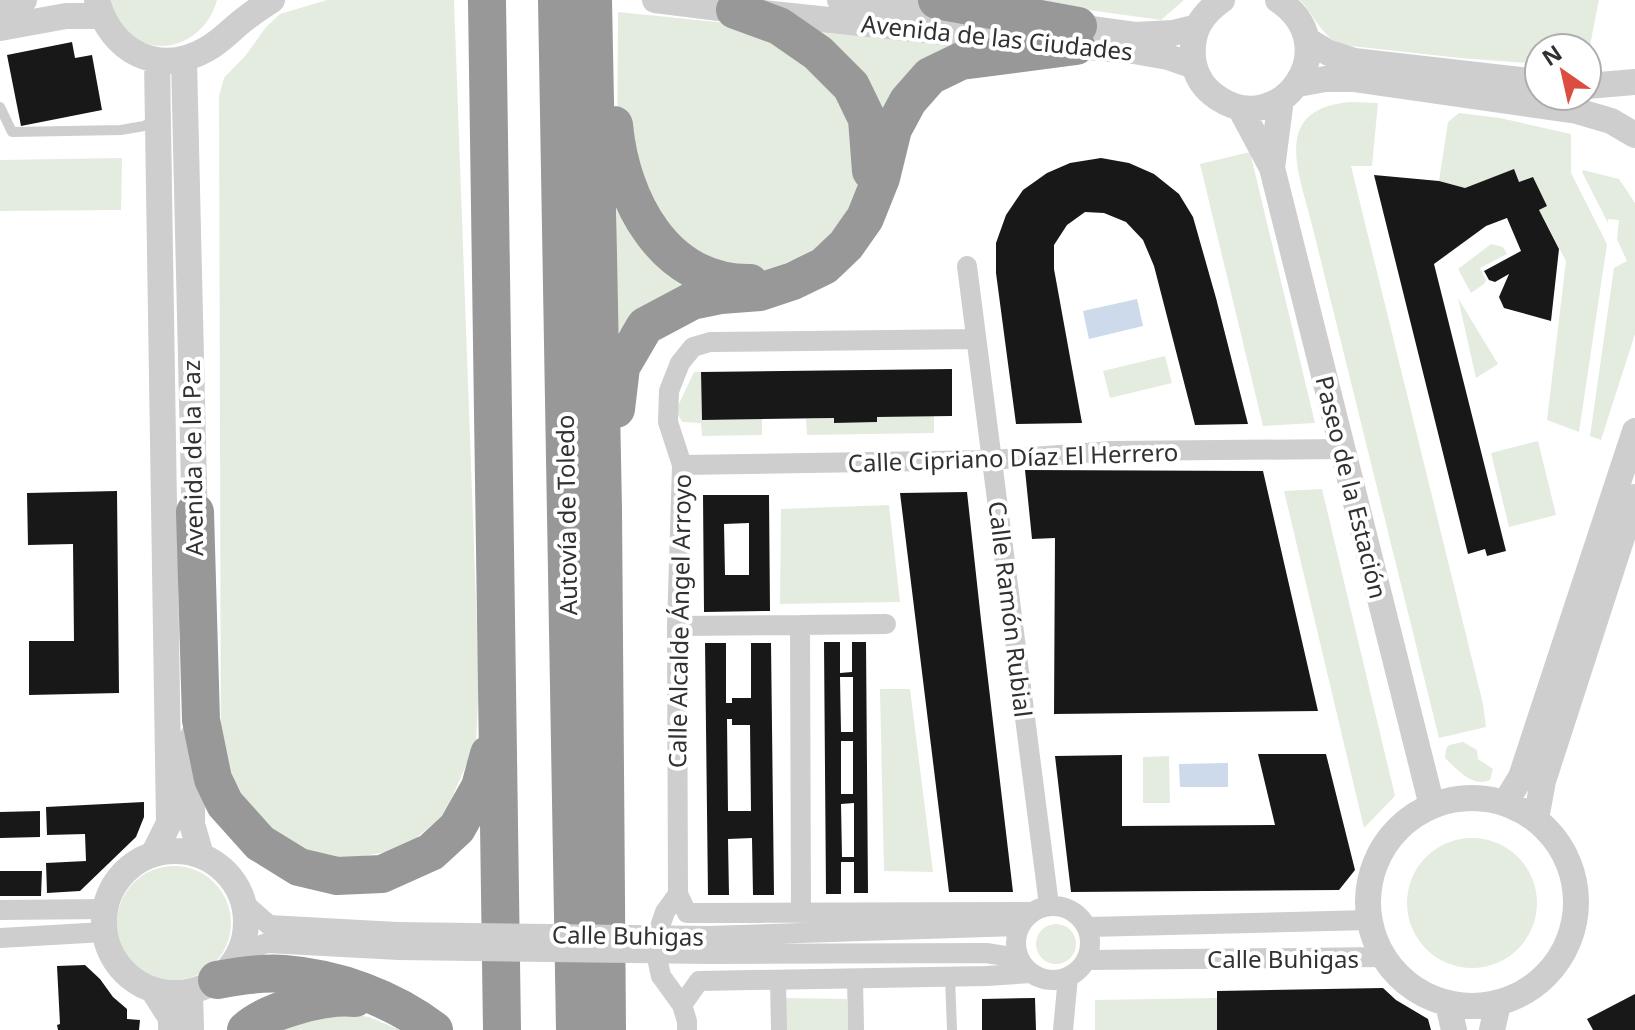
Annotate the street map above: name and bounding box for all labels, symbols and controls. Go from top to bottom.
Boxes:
street label: Avenida de las Ciudades [860,6,1134,68]
north arrow [1523,32,1603,112]
text: N [1535,37,1567,72]
street label: Avenida de la Paz [174,360,210,556]
street label: Paseo de la Estación [1308,372,1396,602]
street label: Autovía de Toledo [548,414,584,616]
street label: Calle Cipriano Díaz El Herrero [847,435,1179,479]
street label: Calle Alcalde Ángel Arroyo [660,474,698,768]
street label: Calle Ramón Rubial [981,499,1041,719]
street label: Calle Buhigas [552,917,704,953]
street label: Calle Buhigas [1207,942,1359,975]

